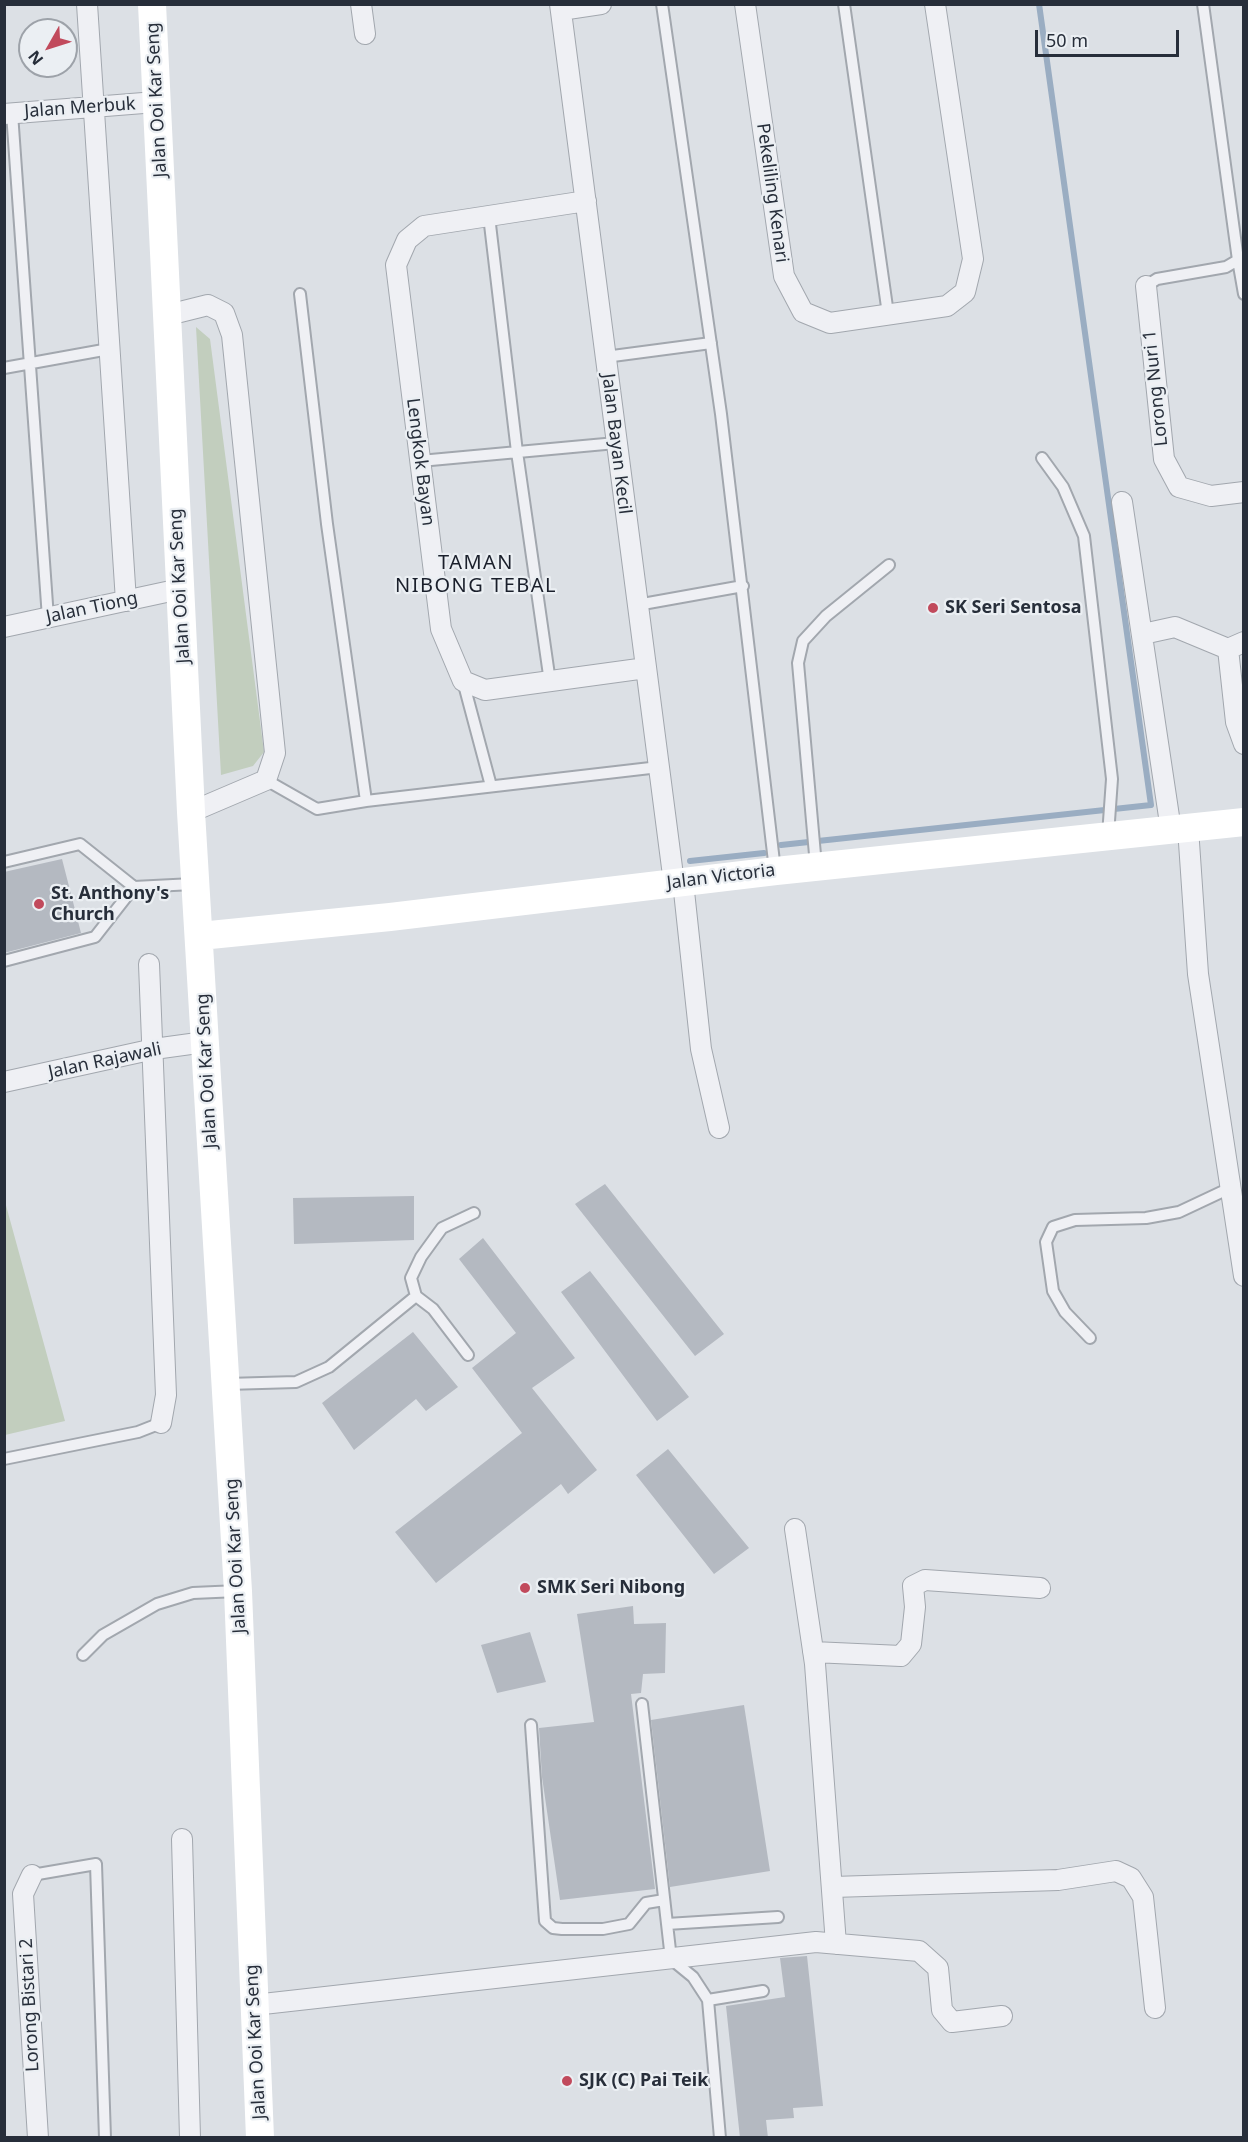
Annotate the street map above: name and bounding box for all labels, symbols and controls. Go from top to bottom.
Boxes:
north arrow [18,18,78,78]
scale bar [1038,18,1182,56]
street label: Jalan Ooi Kar Seng [142,22,172,178]
text: 50 m [1046,28,1088,52]
text: N [23,46,48,70]
street label: Jalan Merbuk [24,93,136,123]
street label: Pekeliling Kenari [752,122,792,264]
street label: Lorong Nuri 1 [1139,329,1173,447]
street label: Jalan Bayan Kecil [597,372,635,516]
street label: Lengkok Bayan [401,397,439,527]
street label: Jalan Ooi Kar Seng [165,508,195,664]
district label: TAMAN NIBONG TEBAL [395,551,557,598]
street label: Jalan Tiong [44,588,140,628]
place label: SK Seri Sentosa [945,597,1082,619]
marker: SK Seri Sentosa [926,601,940,615]
street label: Jalan Victoria [665,860,777,894]
place label: St. Anthony's Church [51,883,169,926]
marker: St. Anthony's Church [32,897,46,911]
street label: Jalan Ooi Kar Seng [192,993,222,1149]
street label: Jalan Rajawali [46,1038,164,1084]
street label: Jalan Ooi Kar Seng [221,1478,251,1634]
place label: SMK Seri Nibong [537,1577,685,1599]
marker: SMK Seri Nibong [518,1581,532,1595]
street label: Lorong Bistari 2 [16,1938,44,2072]
street label: Jalan Ooi Kar Seng [241,1964,271,2120]
place label: SJK (C) Pai Teik [579,2070,708,2092]
marker: SJK (C) Pai Teik [560,2074,574,2088]

